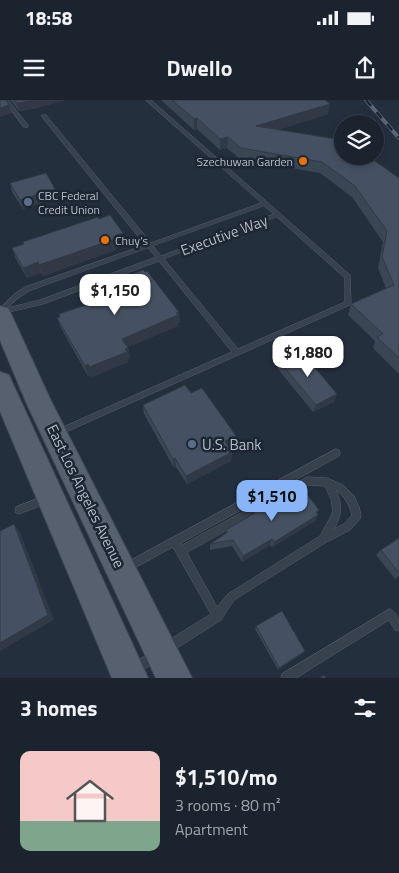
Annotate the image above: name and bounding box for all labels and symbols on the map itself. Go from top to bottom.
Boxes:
place label: Szechuwan Garden [197,152,293,171]
marker: Szechuwan Garden [297,155,309,167]
place label: CBC Federal Credit Union [38,186,100,219]
marker: CBC Federal Credit Union [22,196,34,208]
street label: Executive Way [177,209,271,261]
place label: Chuy's [115,231,149,250]
marker: Chuy's [99,234,111,246]
pin: $1,150 [74,274,156,316]
pin: $1,880 [267,336,349,378]
street label: East Los Angeles Avenue [41,420,131,572]
place label: U.S. Bank [202,433,261,456]
marker: U.S. Bank [186,438,198,450]
pin: $1,510 [231,480,313,522]

